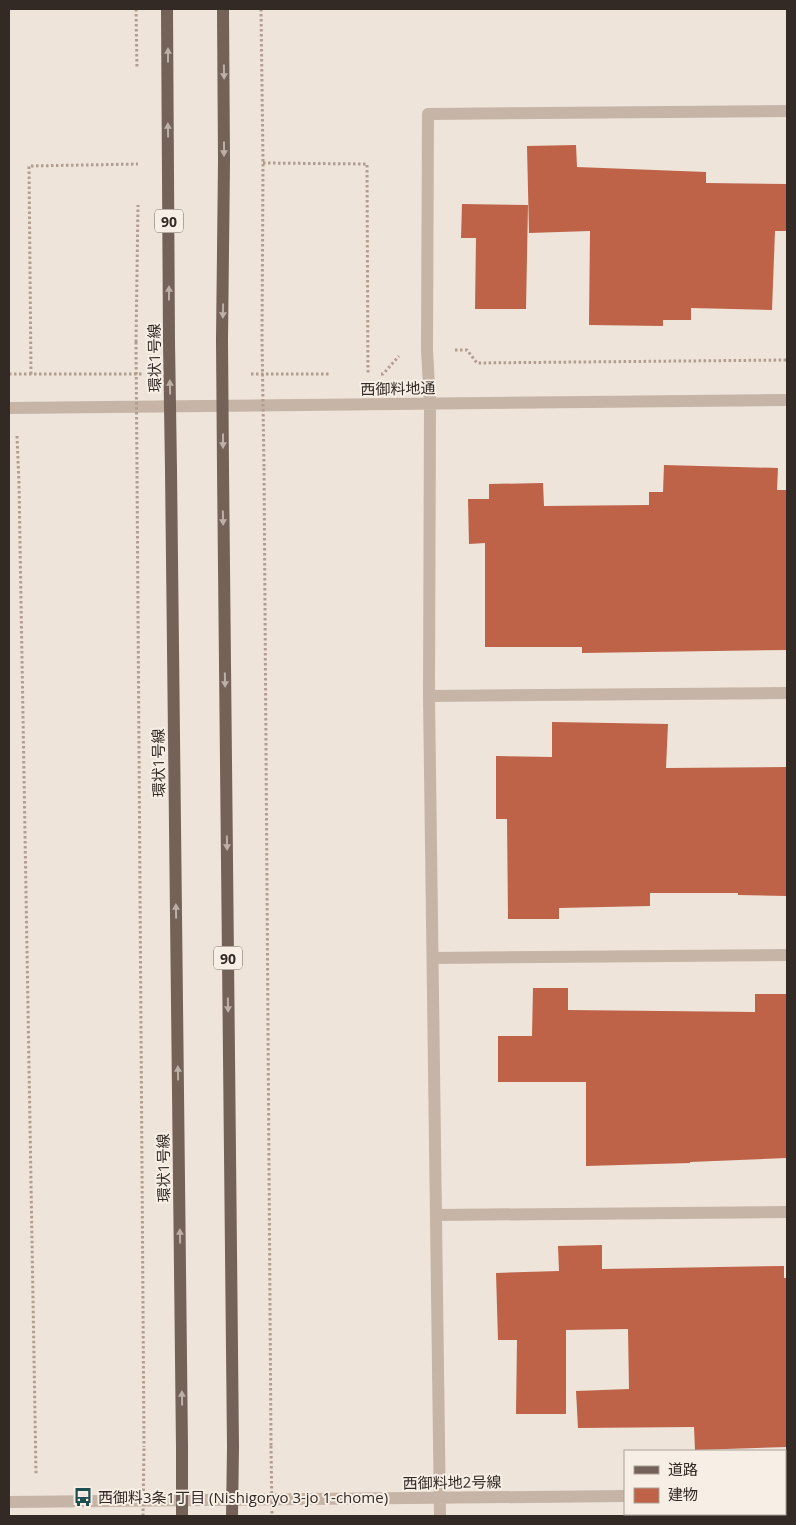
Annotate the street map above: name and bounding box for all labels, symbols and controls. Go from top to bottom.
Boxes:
one-way arrow [164,47,172,63]
one-way arrow [220,64,228,80]
one-way arrow [164,122,172,138]
one-way arrow [220,141,228,157]
road number: 90 [155,210,183,232]
one-way arrow [165,285,173,301]
one-way arrow [219,304,227,320]
street label: 環状1号線 [143,324,165,392]
street label: 西御料地通 [360,377,436,399]
one-way arrow [166,378,174,394]
one-way arrow [219,434,227,450]
one-way arrow [220,510,228,526]
one-way arrow [221,672,229,688]
street label: 環状1号線 [147,729,169,797]
one-way arrow [223,835,231,851]
one-way arrow [172,903,180,919]
road number: 90 [214,946,242,970]
one-way arrow [224,997,232,1013]
one-way arrow [174,1065,182,1081]
street label: 環状1号線 [152,1134,174,1202]
one-way arrow [176,1228,184,1244]
one-way arrow [178,1390,186,1406]
legend [624,1450,786,1515]
text: 道路 [668,1459,698,1479]
street label: 西御料地2号線 [403,1471,501,1493]
text: 建物 [668,1484,698,1504]
bus stop icon: 西御料3条1丁目 (Nishigoryo 3-jo 1-chome) [72,1486,94,1508]
place label: 西御料3条1丁目 (Nishigoryo 3-jo 1-chome) [98,1487,388,1507]

